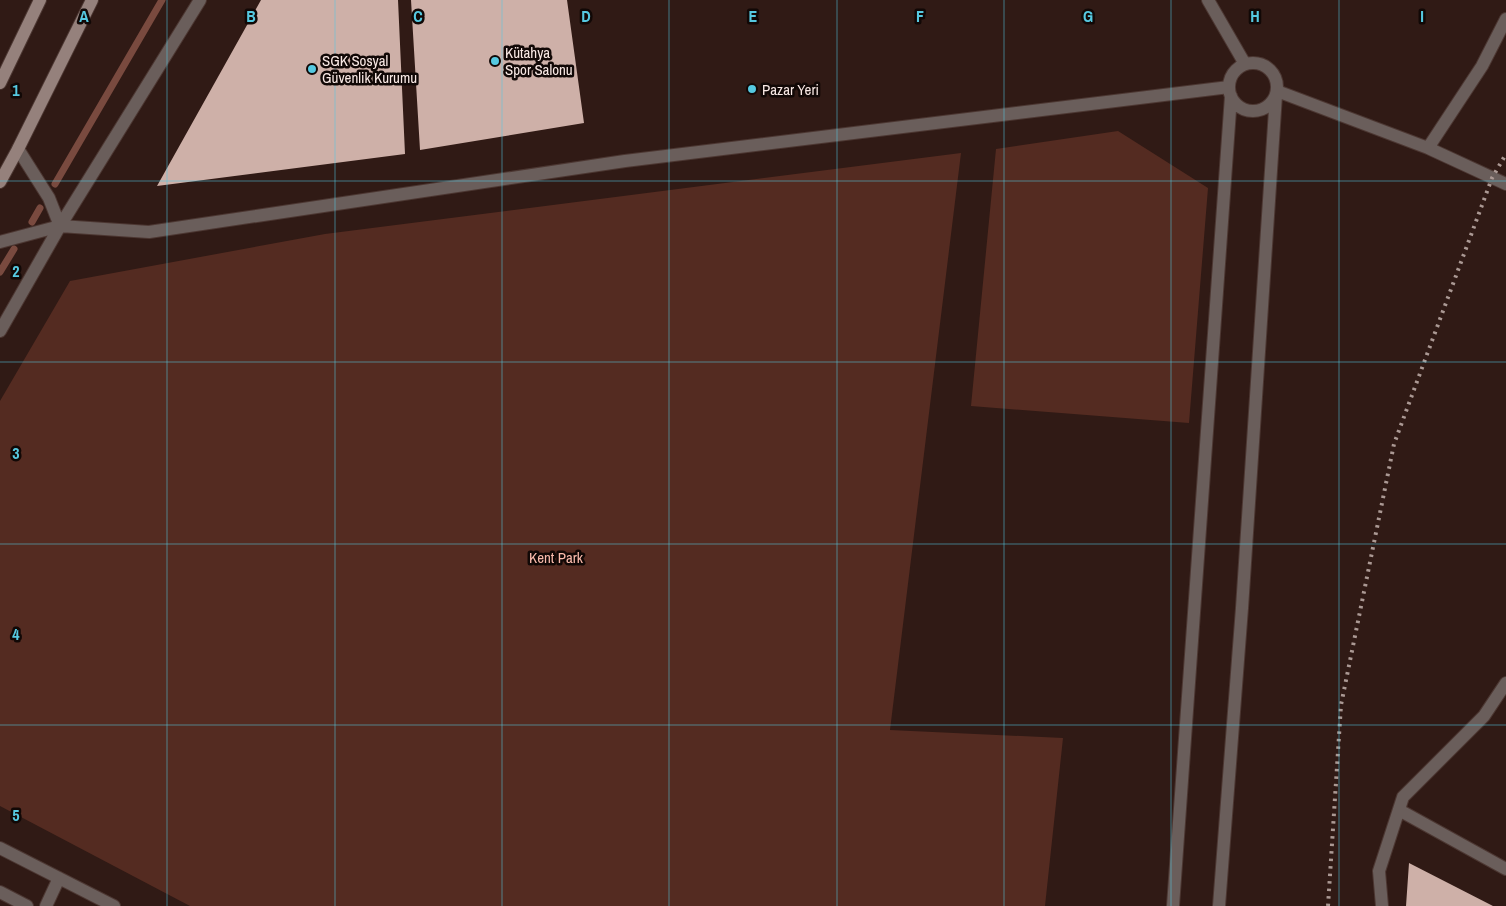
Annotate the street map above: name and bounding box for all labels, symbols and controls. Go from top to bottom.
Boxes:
text: A [79,5,89,27]
text: B [246,5,256,27]
text: C [413,5,423,27]
text: D [581,5,591,27]
text: E [749,5,758,27]
text: F [916,5,924,27]
text: G [1083,5,1093,27]
text: H [1250,5,1260,27]
text: I [1420,5,1424,27]
place label: Kütahya Spor Salonu [505,42,573,80]
place label: SGK Sosyal Güvenlik Kurumu [322,50,417,88]
marker: Kütahya Spor Salonu [489,55,501,67]
marker: SGK Sosyal Güvenlik Kurumu [306,63,318,75]
text: 1 [12,79,20,101]
place label: Pazar Yeri [762,79,819,100]
marker: Pazar Yeri [746,83,758,95]
text: 2 [12,260,20,282]
text: 3 [12,442,20,464]
park label: Kent Park [529,547,584,568]
text: 4 [12,623,20,645]
text: 5 [12,804,20,826]

